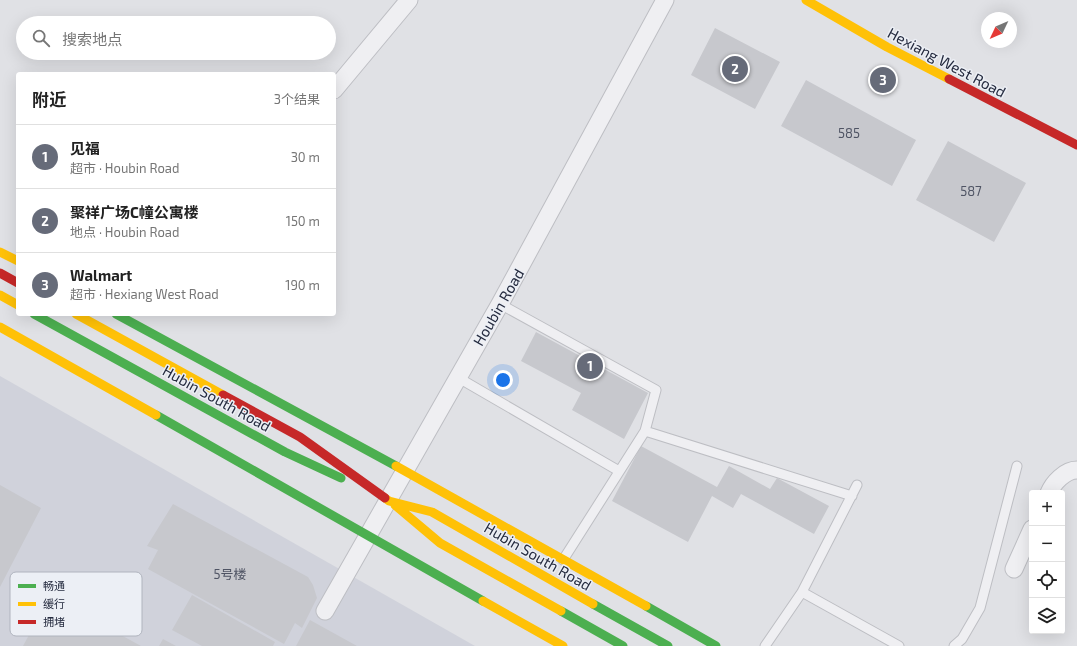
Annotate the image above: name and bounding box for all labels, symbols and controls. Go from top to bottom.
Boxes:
north arrow [981,12,1017,48]
search box [16,16,336,60]
street label: Hexiang West Road [885,23,1009,101]
icon: search [30,27,52,49]
text: 搜索地点 [62,30,122,48]
pin: 2 [722,54,748,84]
pin: 3 [870,65,896,95]
text: 附近 [32,89,66,109]
text: 3个结果 [274,91,320,107]
house number: 585 [838,125,860,141]
text: 见福 [70,139,100,157]
text: 1 [42,149,48,165]
text: 30 m [291,149,320,165]
text: 超市 · Houbin Road [70,160,179,176]
house number: 587 [960,183,982,199]
text: 聚祥广场C幢公寓楼 [70,203,199,221]
text: 2 [41,213,49,229]
text: 150 m [286,213,320,229]
text: 地点 · Houbin Road [70,224,179,240]
street label: Houbin Road [469,265,527,349]
text: Walmart [70,266,132,284]
text: 3 [41,277,49,293]
text: 190 m [285,277,320,293]
text: 超市 · Hexiang West Road [70,286,219,302]
pin: 1 [577,351,603,381]
street label: Hubin South Road [160,361,274,435]
your location [493,370,513,390]
map controls [1029,490,1065,634]
button: + [1029,490,1065,526]
street label: Hubin South Road [481,518,595,594]
button: − [1029,526,1065,562]
button: locate [1029,562,1065,598]
house number: 5号楼 [214,566,246,582]
legend [10,572,142,636]
text: 畅通 [43,579,65,592]
text: 缓行 [43,597,65,610]
button: layers [1029,598,1065,634]
text: 拥堵 [43,615,65,628]

